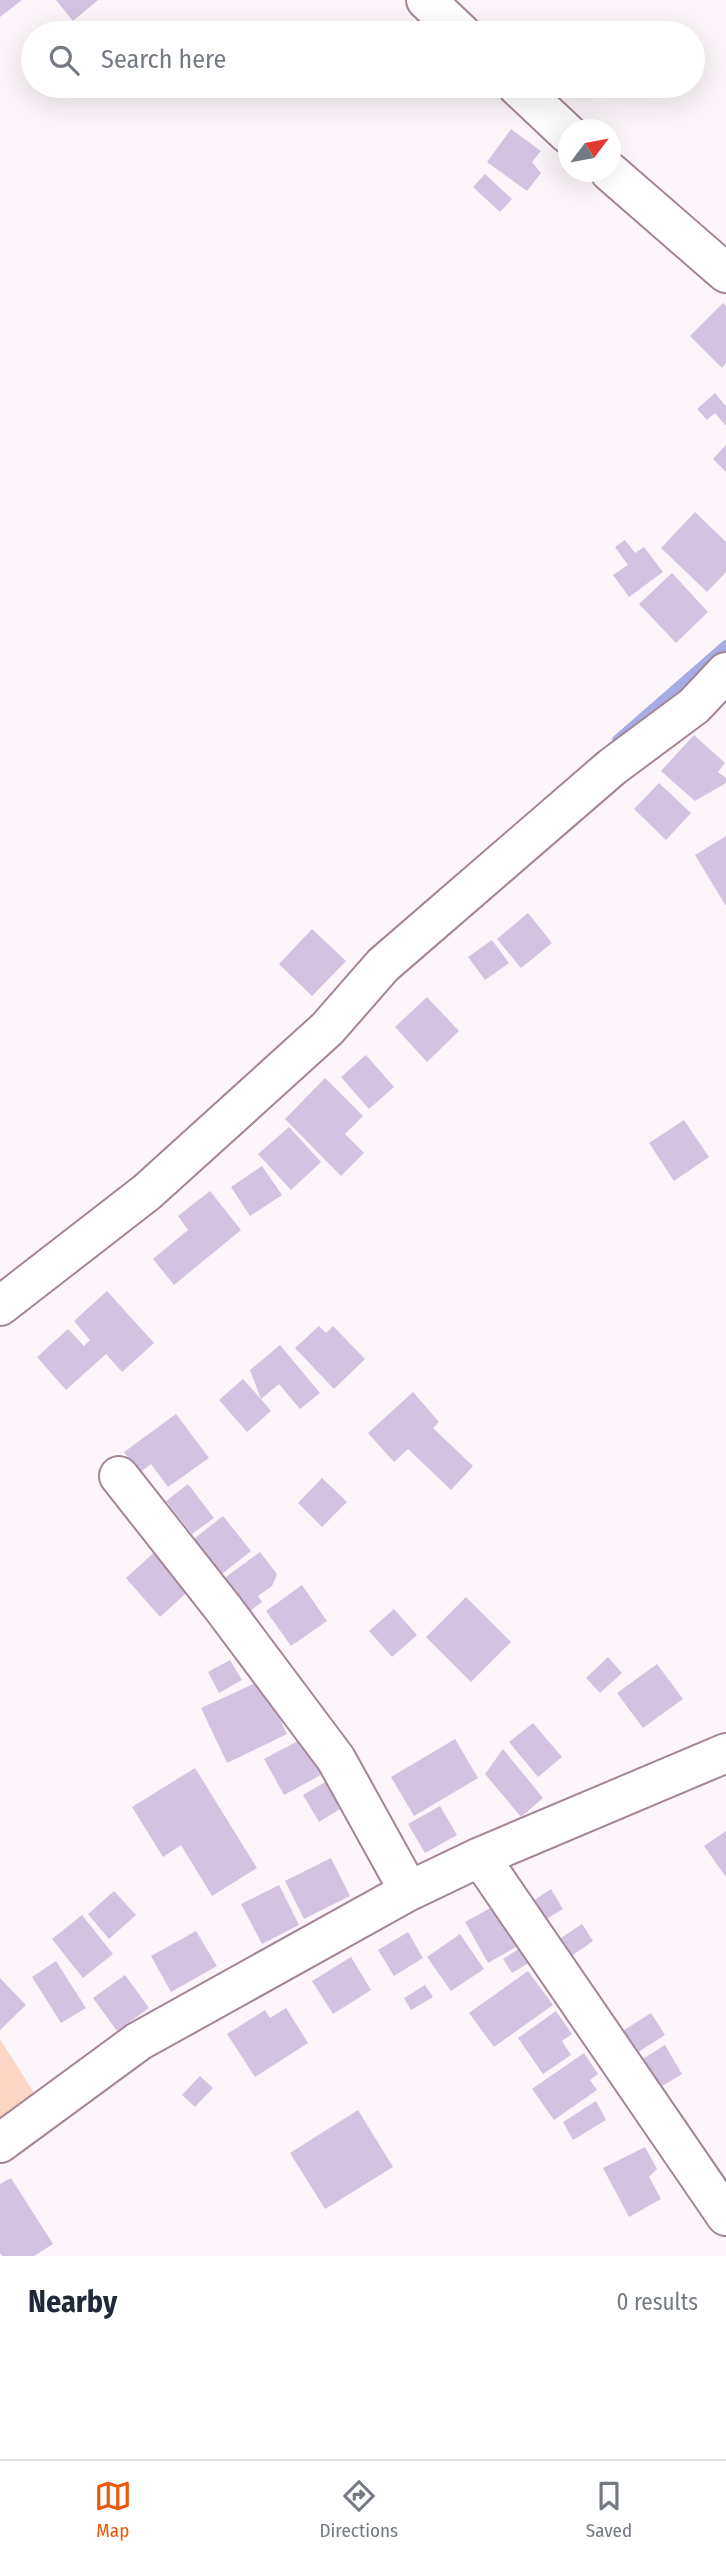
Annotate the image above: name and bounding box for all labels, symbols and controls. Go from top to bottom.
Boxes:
search box [21,21,705,98]
icon: search [45,41,83,79]
text: Search here [101,44,226,75]
north arrow [558,119,621,182]
text: Nearby [28,2284,117,2320]
text: 0 results [617,2288,698,2316]
tab: Map [94,2477,132,2542]
tab: Directions [320,2477,398,2542]
tab: Saved [586,2477,632,2542]

